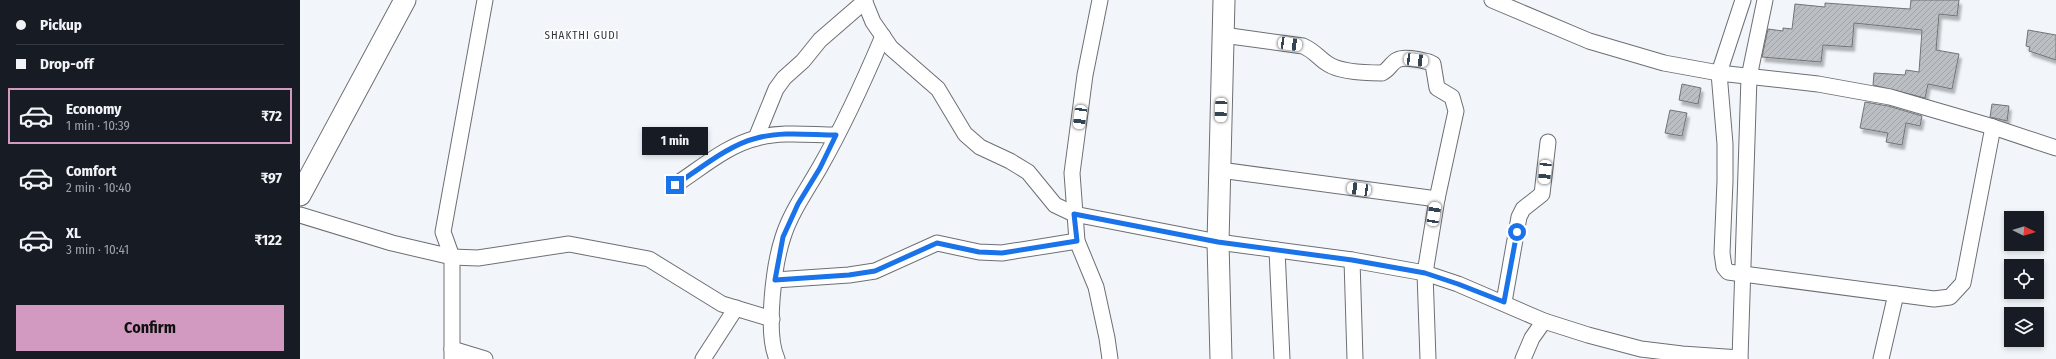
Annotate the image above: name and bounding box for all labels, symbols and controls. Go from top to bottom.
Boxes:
text: Pickup [40,16,82,34]
district label: SHAKTHI GUDI [545,29,620,42]
car [1277,36,1303,52]
car [1403,53,1429,67]
text: Drop-off [40,55,94,73]
icon: car [18,98,54,134]
car [1215,98,1227,122]
text: Economy [66,100,121,118]
car [1072,104,1088,130]
text: ₹72 [261,107,282,125]
text: 1 min · 10:39 [66,118,130,133]
callout: 1 min [642,127,708,155]
text: 1 min [661,133,689,148]
car [1538,159,1552,185]
icon: car [18,160,54,196]
text: Comfort [66,162,117,180]
text: ₹97 [261,169,282,187]
route end [666,176,684,194]
text: 2 min · 10:40 [66,180,131,195]
car [1346,181,1372,197]
car [1426,201,1442,227]
north arrow [2004,211,2044,251]
map controls [2004,211,2044,347]
icon: car [18,222,54,258]
route start [1508,223,1526,241]
text: XL [66,224,81,242]
text: ₹122 [254,231,282,249]
text: 3 min · 10:41 [66,242,129,257]
button: locate [2004,259,2044,299]
button: Confirm [16,305,284,351]
button: layers [2004,307,2044,347]

